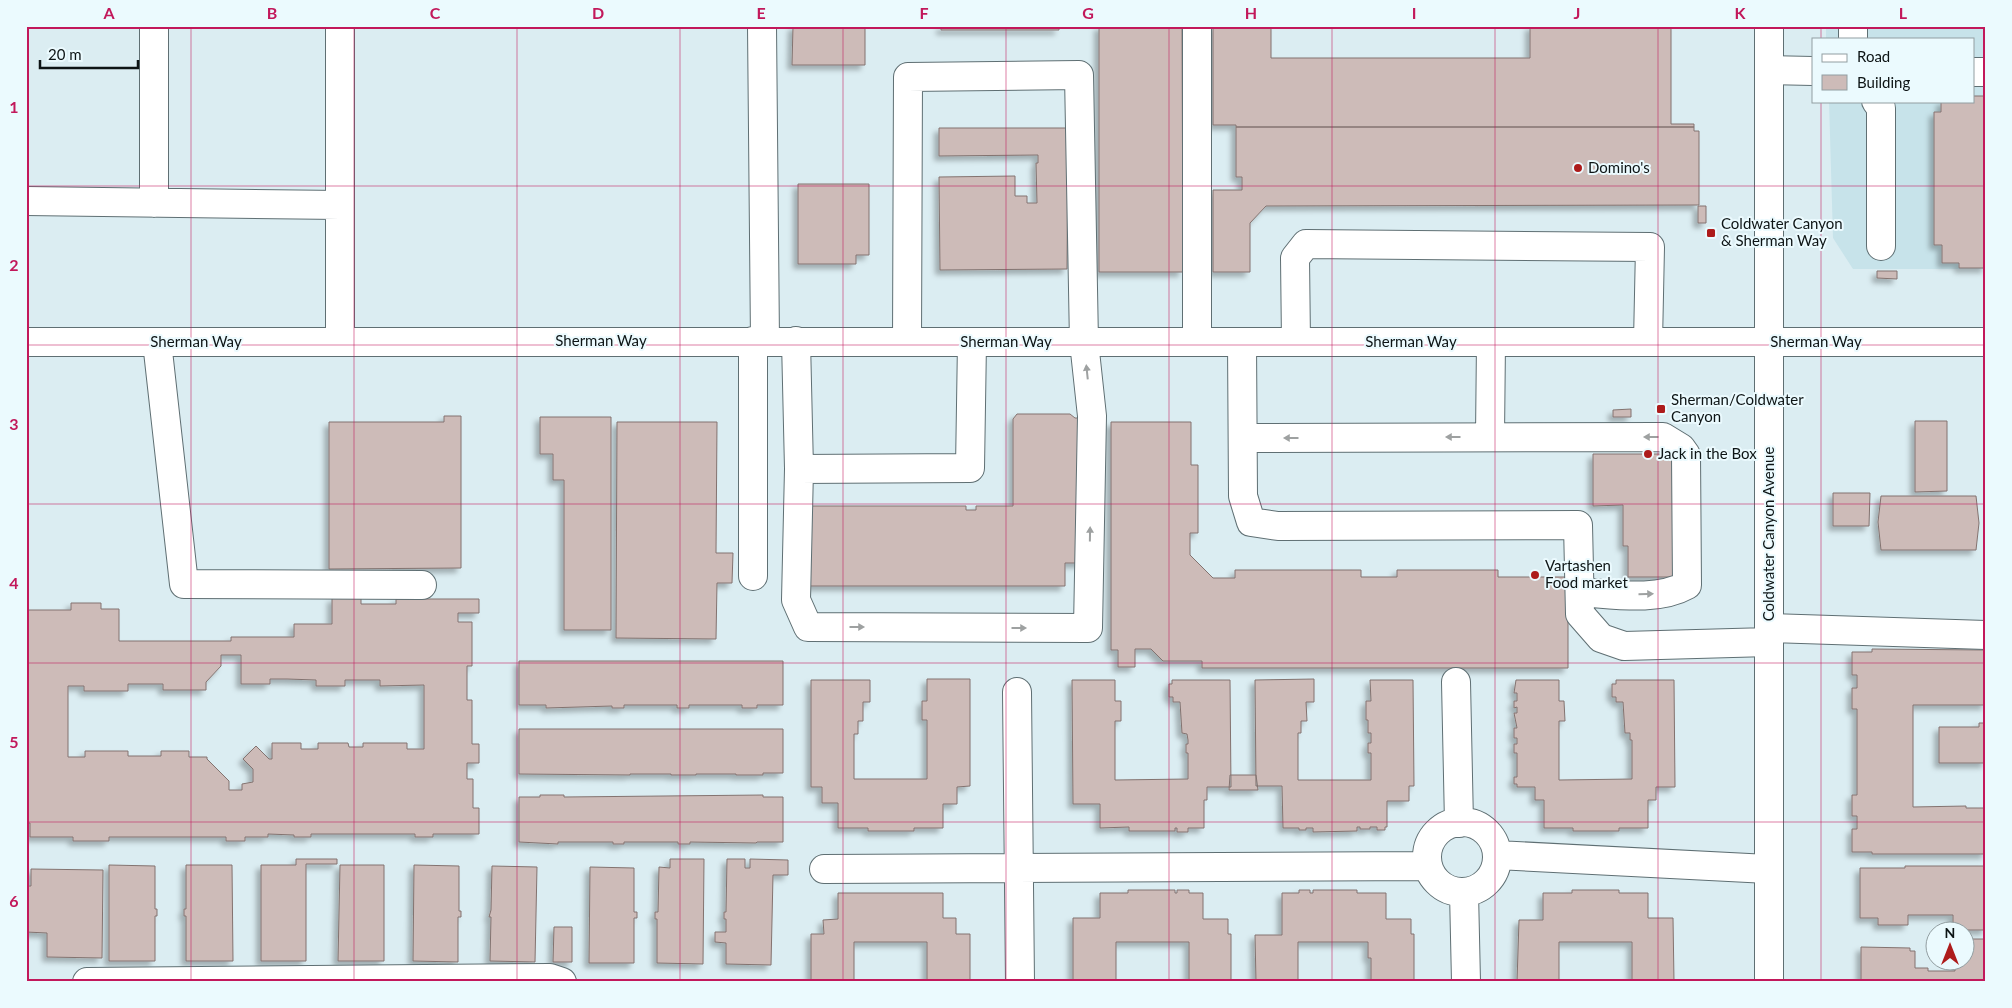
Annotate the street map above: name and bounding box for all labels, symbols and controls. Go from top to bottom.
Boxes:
text: A [102,3,115,22]
text: B [267,3,277,22]
text: C [430,3,441,22]
text: D [592,3,604,22]
text: E [756,3,766,22]
text: F [919,3,929,22]
text: G [1082,3,1094,22]
text: H [1245,3,1257,22]
text: I [1412,3,1416,22]
text: J [1574,3,1580,22]
text: K [1735,3,1747,22]
text: L [1899,3,1908,22]
scale bar [40,38,138,70]
legend [1812,38,1974,102]
text: 20 m [48,45,82,63]
text: Road [1857,47,1890,65]
text: Building [1857,73,1910,91]
text: 1 [9,97,19,116]
place label: Domino's [1588,158,1650,176]
marker: Domino's [1572,162,1584,174]
place label: Coldwater Canyon & Sherman Way [1721,214,1843,249]
marker: Coldwater Canyon & Sherman Way [1705,227,1717,239]
text: 2 [9,255,19,274]
street label: Sherman Way [555,331,647,349]
street label: Sherman Way [150,332,242,350]
street label: Sherman Way [960,332,1052,350]
street label: Sherman Way [1365,332,1457,350]
street label: Sherman Way [1770,332,1862,350]
one-way arrow [1083,364,1091,380]
place label: Sherman/Coldwater Canyon [1671,390,1804,425]
marker: Sherman/Coldwater Canyon [1655,403,1667,415]
text: 3 [9,414,19,433]
one-way arrow [1445,433,1461,441]
one-way arrow [1642,433,1658,441]
one-way arrow [1282,434,1298,442]
place label: Jack in the Box [1658,444,1757,462]
street label: Coldwater Canyon Avenue [1759,447,1777,621]
marker: Jack in the Box [1642,448,1654,460]
one-way arrow [1086,526,1094,542]
place label: Vartashen Food market [1545,556,1628,591]
marker: Vartashen Food market [1529,569,1541,581]
text: 4 [9,573,19,592]
one-way arrow [1638,590,1654,598]
one-way arrow [849,624,865,632]
one-way arrow [1012,624,1028,632]
text: 5 [9,732,19,751]
text: 6 [9,891,19,910]
north arrow [1924,920,1974,970]
text: N [1945,924,1955,941]

